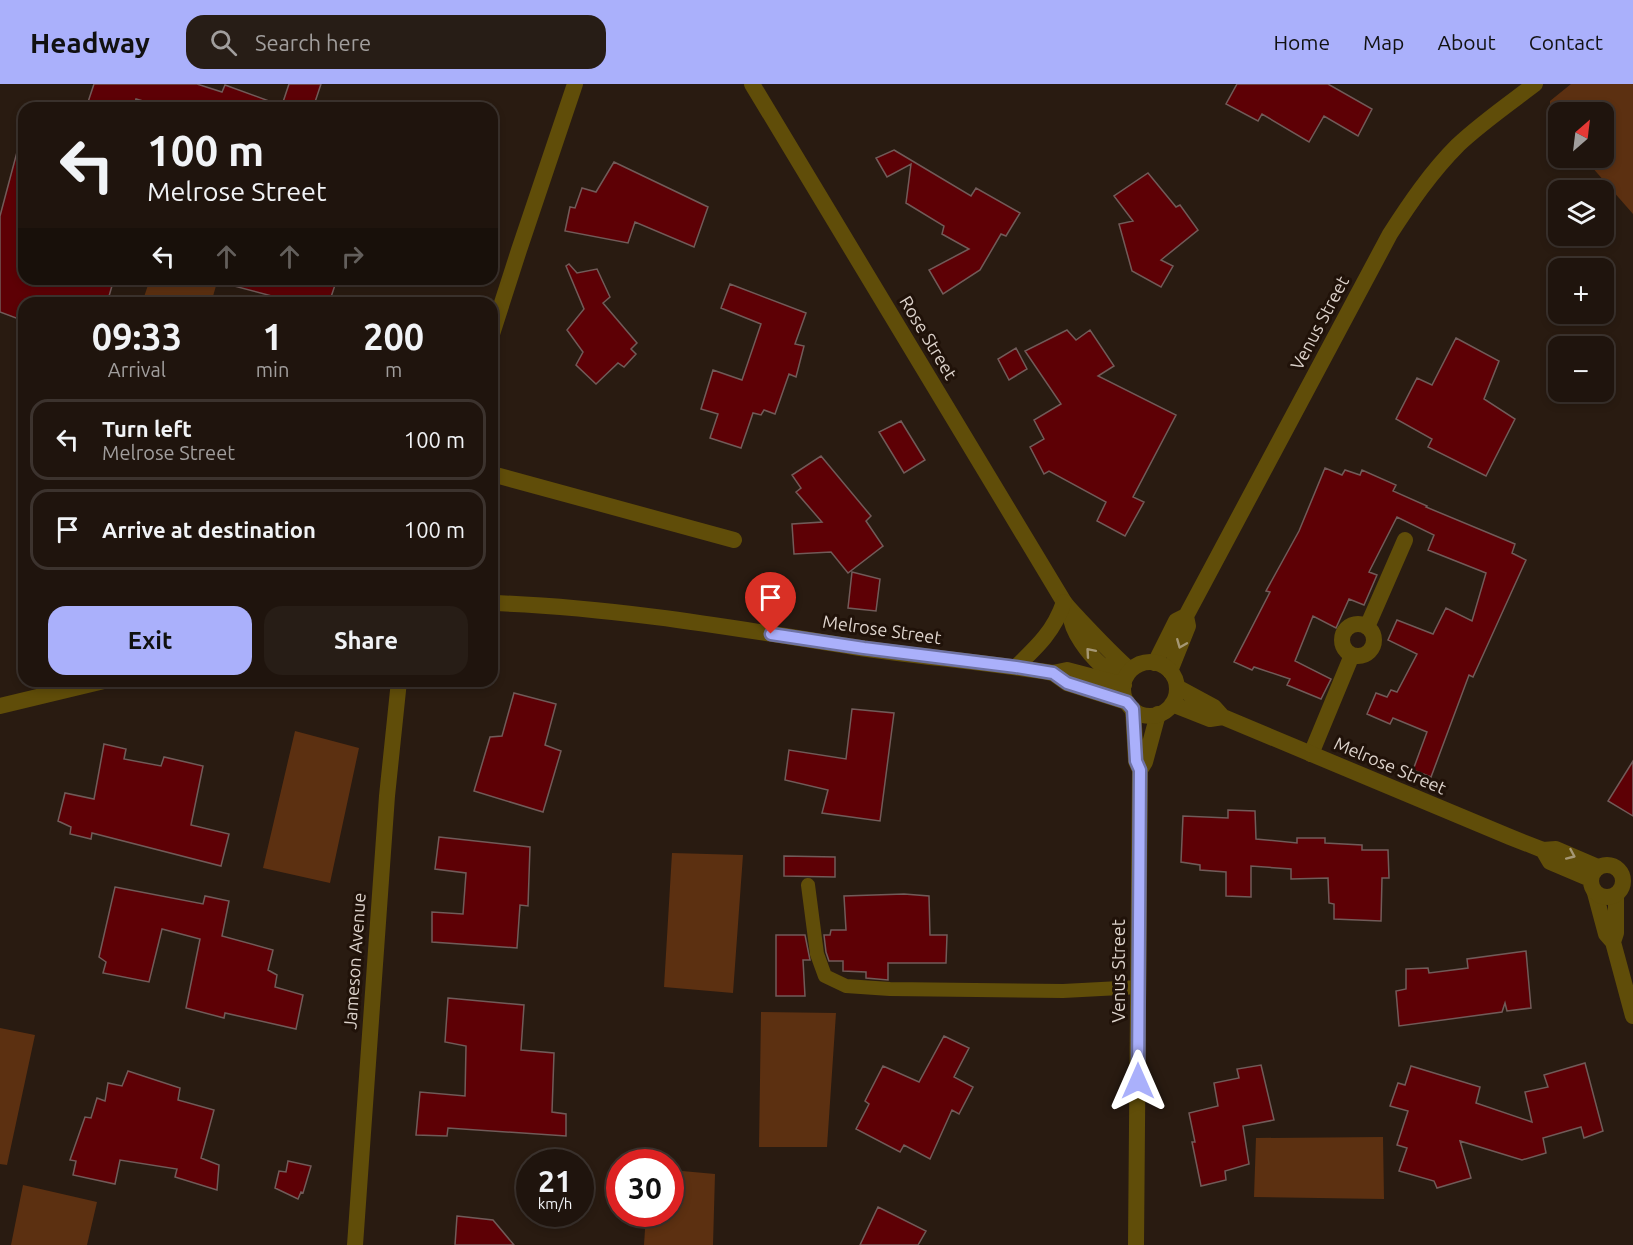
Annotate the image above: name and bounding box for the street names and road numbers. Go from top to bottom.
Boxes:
street label: Venus Street [1286,272,1352,373]
street label: Rose Street [896,292,962,383]
street label: Melrose Street [821,611,943,647]
street label: Melrose Street [1331,732,1449,798]
street label: Jameson Avenue [339,892,369,1030]
street label: Venus Street [1108,919,1128,1023]

